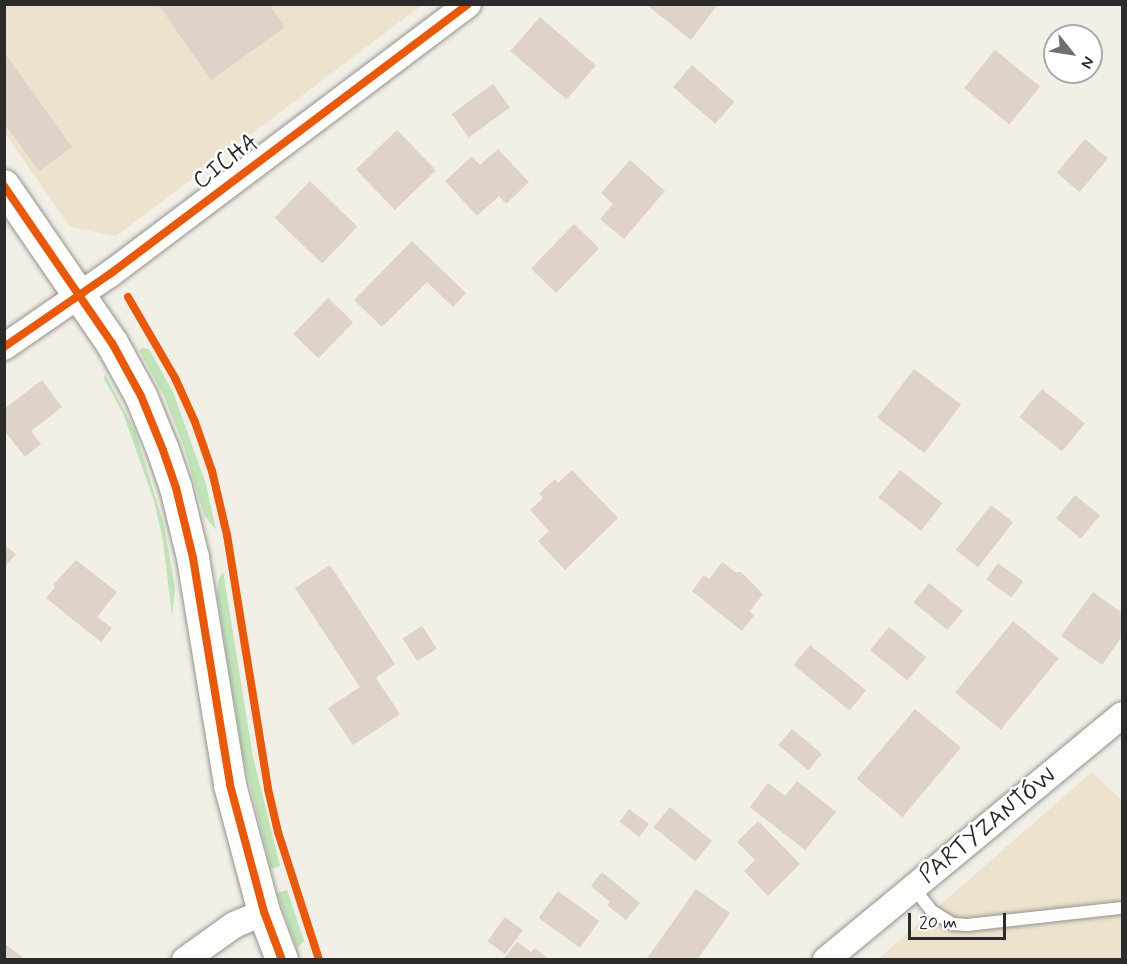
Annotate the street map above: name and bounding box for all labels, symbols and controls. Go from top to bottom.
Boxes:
north arrow [1043,24,1103,84]
text: N [1076,52,1099,72]
street label: CICHA [188,128,264,196]
street label: PARTYZANTÓW [914,762,1062,890]
scale bar [911,901,1008,939]
text: 20 m [919,911,957,935]

